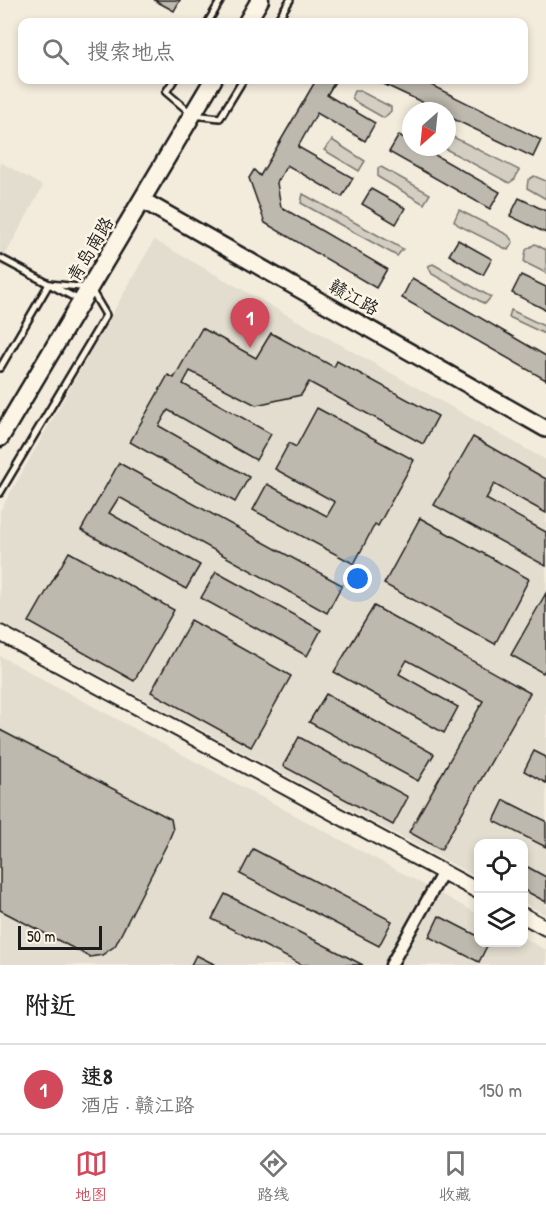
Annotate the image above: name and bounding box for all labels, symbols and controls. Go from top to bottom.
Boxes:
search box [18,18,528,84]
icon: search [39,35,72,68]
text: 搜索地点 [87,36,175,66]
north arrow [402,102,456,156]
street label: 青岛南路 [61,212,119,286]
street label: 赣江路 [324,273,384,321]
pin: 1 [230,298,270,348]
your location [343,564,372,593]
map controls [474,839,528,947]
button: locate [474,839,528,893]
button: layers [474,893,528,947]
scale bar [18,923,102,950]
text: 50 m [27,925,56,947]
text: 附近 [24,987,76,1022]
text: 速8 [81,1061,113,1091]
text: 1 [40,1076,47,1103]
text: 150 m [479,1076,522,1103]
text: 酒店 · 赣江路 [81,1091,194,1118]
tab: 地图 [75,1147,108,1205]
tab: 路线 [257,1147,290,1205]
tab: 收藏 [439,1147,472,1205]

